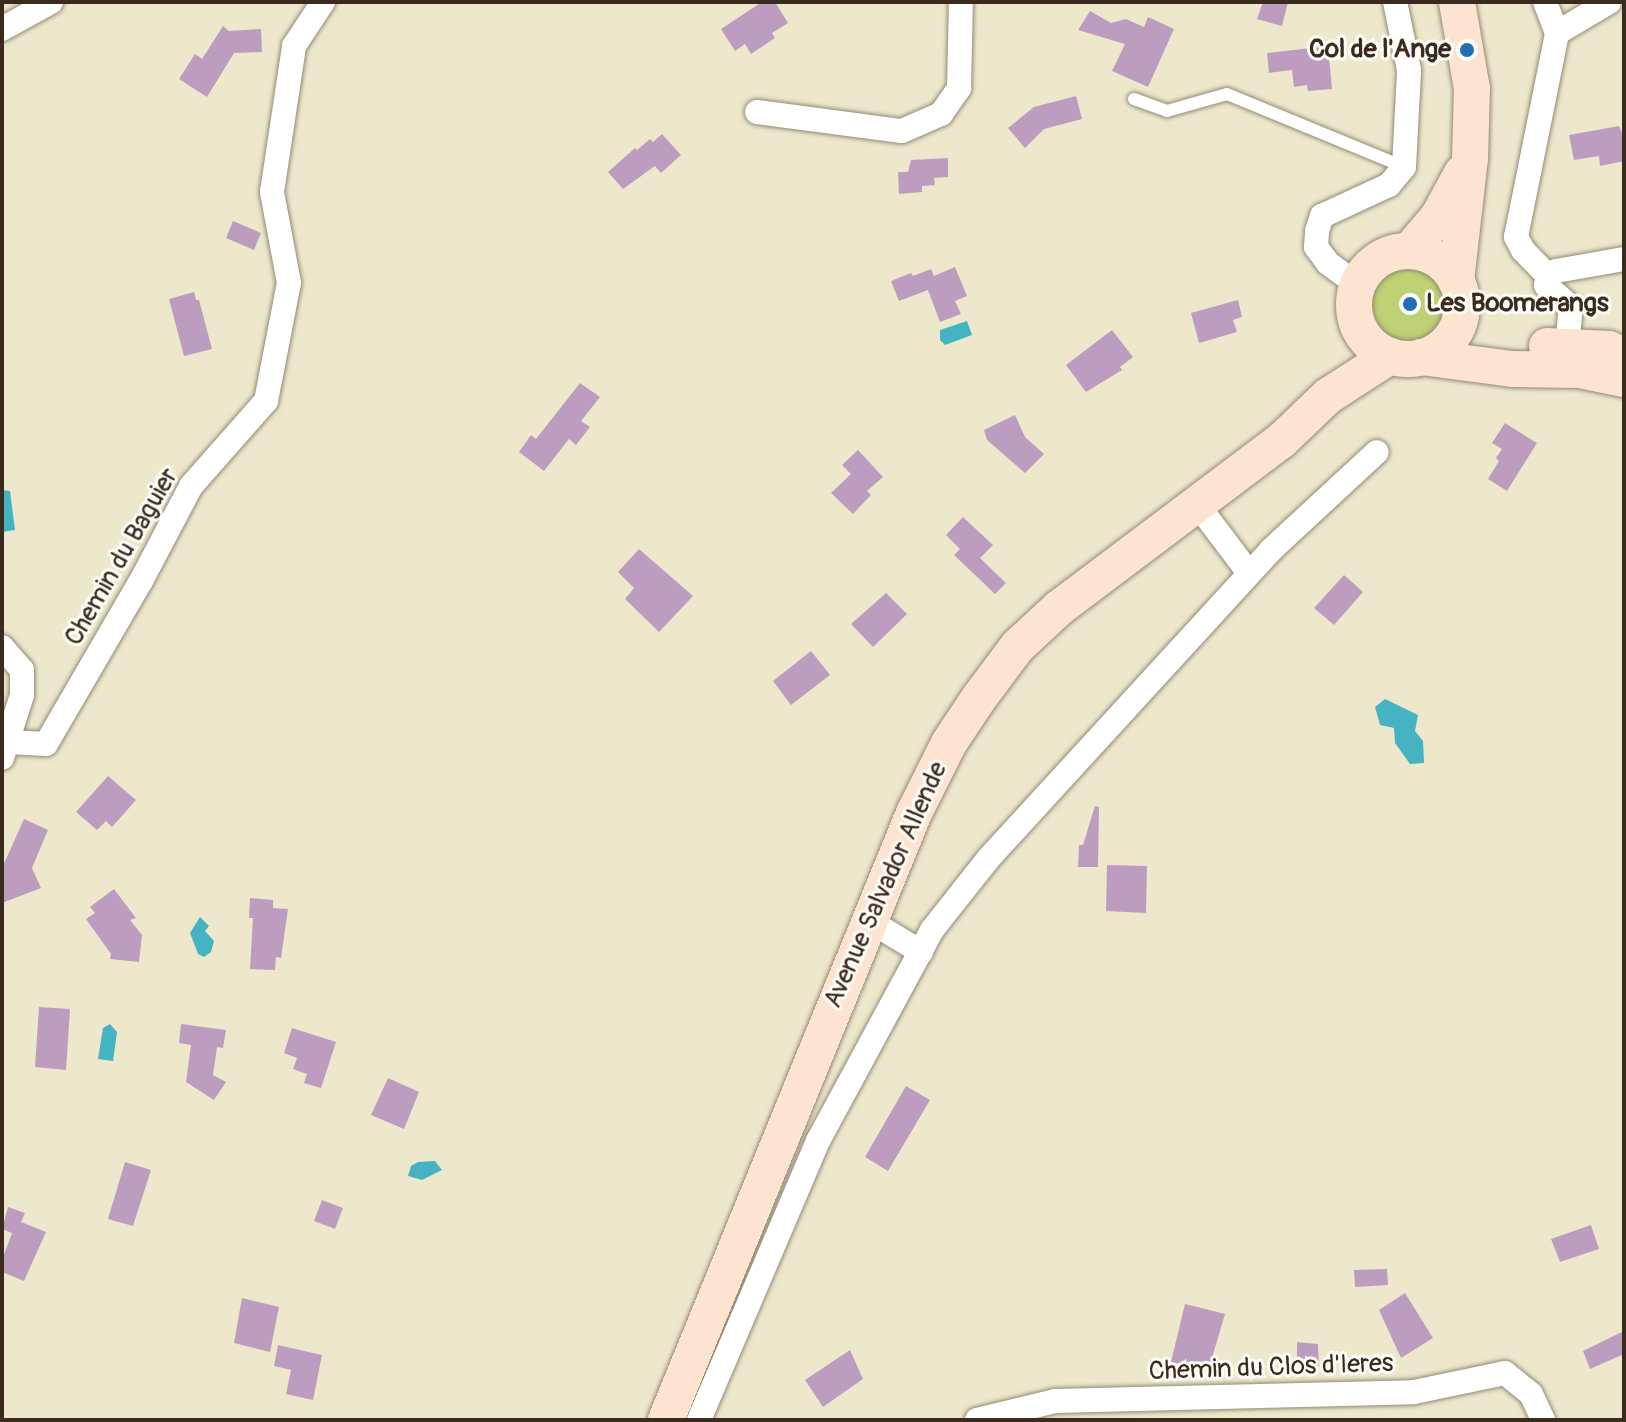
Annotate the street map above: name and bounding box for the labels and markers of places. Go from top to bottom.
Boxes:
place label: Col de l'Ange [1309,34,1451,66]
marker: Col de l'Ange [1458,41,1476,59]
place label: Les Boomerangs [1426,288,1609,320]
marker: Les Boomerangs [1401,295,1419,313]

